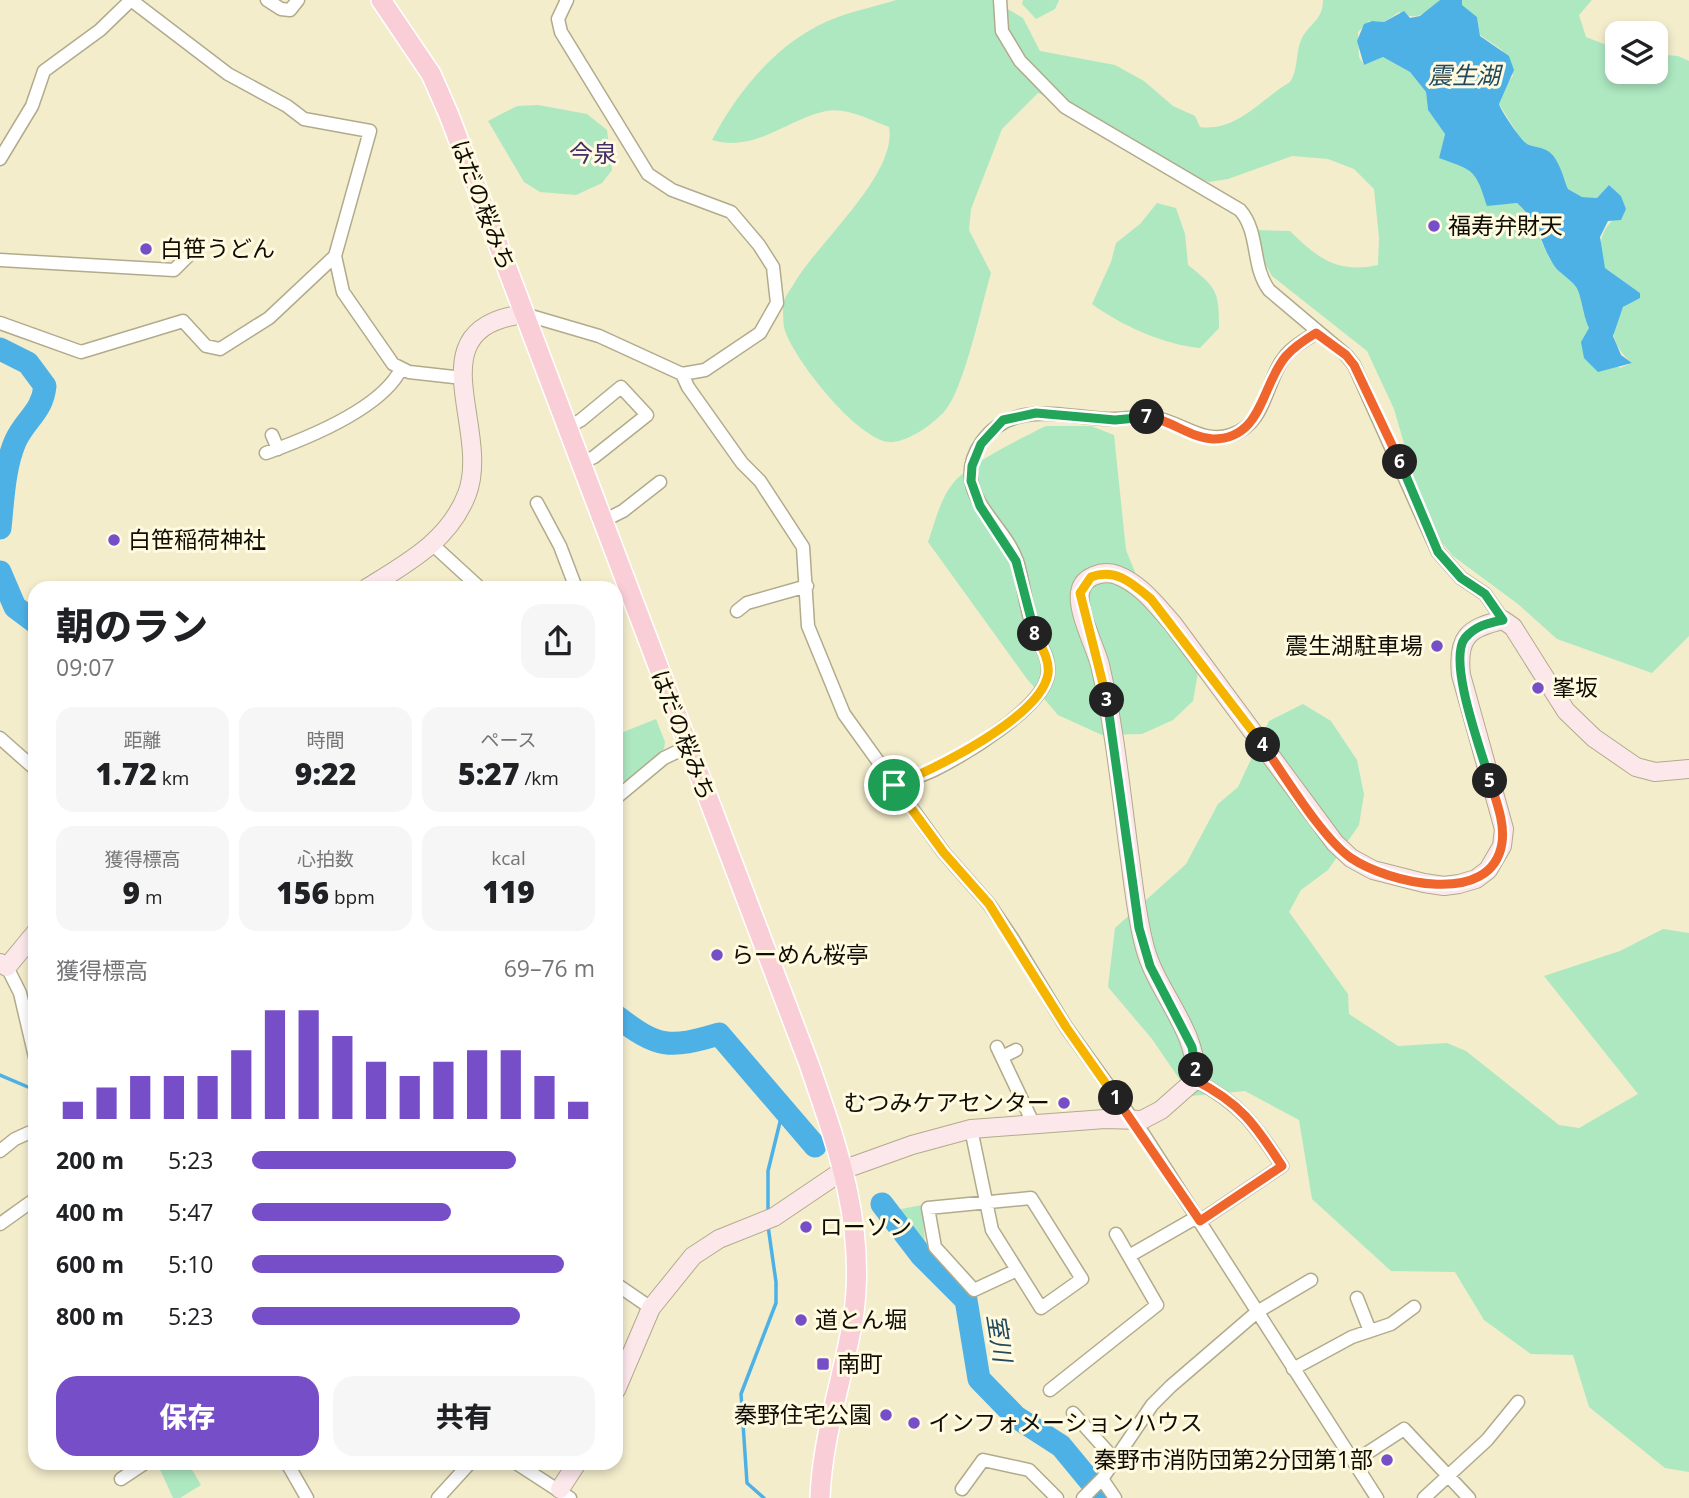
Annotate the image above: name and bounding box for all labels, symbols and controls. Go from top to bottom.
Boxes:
map controls [1605,21,1668,84]
button: layers [1605,21,1668,84]
water label: 震生湖 [1428,58,1504,91]
street label: はだの桜みち [444,135,524,275]
district label: 今泉 [569,136,617,169]
place label: 福寿弁財天 [1448,209,1563,241]
marker: 福寿弁財天 [1426,218,1442,234]
place label: 白笹うどん [160,232,275,264]
marker: 白笹うどん [138,241,154,257]
pin: 7 [1130,400,1164,434]
text: 7 [1141,403,1152,429]
pin: 6 [1382,444,1418,480]
text: 6 [1394,448,1405,474]
place label: 白笹稲荷神社 [128,523,266,555]
marker: 白笹稲荷神社 [106,532,122,548]
text: 朝のラン [56,599,208,651]
button: share [521,604,595,678]
pin: 8 [1018,616,1052,652]
text: 8 [1029,620,1040,646]
place label: 震生湖駐車場 [1285,629,1423,661]
marker: 震生湖駐車場 [1429,638,1445,654]
text: 09:07 [56,651,115,683]
street label: はだの桜みち [644,665,724,805]
place label: 峯坂 [1552,671,1598,703]
marker: 峯坂 [1530,680,1546,696]
pin: 3 [1090,682,1124,718]
text: 3 [1101,686,1112,712]
text: 距離 [123,727,162,753]
text: 時間 [306,727,345,753]
text: ペース [480,727,537,753]
pin: 4 [1246,728,1280,762]
text: 4 [1257,731,1268,757]
text: 1.72 [96,753,157,794]
text: 9:22 [295,753,356,794]
text: 5:27 [458,753,519,794]
pin [864,755,924,815]
pin: 5 [1472,764,1508,798]
text: km [157,765,189,791]
text: /km [519,765,559,791]
icon: arrive [875,766,913,804]
text: 5 [1484,767,1495,793]
text: kcal [491,845,526,871]
text: 獲得標高 [104,846,181,872]
text: 心拍数 [297,846,354,872]
text: 119 [482,871,535,912]
text: 9 [122,872,140,913]
text: 156 [276,872,329,913]
text: m [140,884,163,910]
text: bpm [329,884,375,910]
place label: らーめん桜亭 [731,938,869,970]
marker: らーめん桜亭 [709,947,725,963]
text: 69–76 m [504,952,595,984]
text: 獲得標高 [56,954,148,986]
pin: 2 [1178,1052,1214,1088]
text: 2 [1190,1056,1201,1082]
pin: 1 [1098,1080,1134,1116]
text: 1 [1110,1084,1121,1110]
place label: むつみケアセンター [843,1086,1050,1118]
marker: むつみケアセンター [1056,1095,1072,1111]
text: 200 m [56,1144,124,1176]
text: 5:23 [168,1144,214,1176]
text: 400 m [56,1196,124,1228]
text: 5:47 [168,1196,214,1228]
place label: ローソン [820,1210,912,1242]
marker: ローソン [798,1219,814,1235]
text: 600 m [56,1248,124,1280]
text: 5:10 [168,1248,214,1280]
text: 800 m [56,1300,124,1332]
text: 5:23 [168,1300,214,1332]
place label: 道とん堀 [815,1303,907,1335]
water label: 室川 [980,1311,1021,1367]
marker: 道とん堀 [793,1312,809,1328]
place label: 南町 [837,1347,883,1379]
marker: 南町 [815,1356,831,1372]
button: 保存 [56,1376,319,1456]
button: 共有 [333,1376,595,1456]
place label: 秦野住宅公園 [734,1398,872,1430]
place label: インフォメーションハウス [928,1406,1203,1438]
marker: 秦野住宅公園 [878,1407,894,1423]
marker: インフォメーションハウス [906,1415,922,1431]
place label: 秦野市消防団第2分団第1部 [1094,1443,1373,1475]
marker: 秦野市消防団第2分団第1部 [1379,1452,1395,1468]

